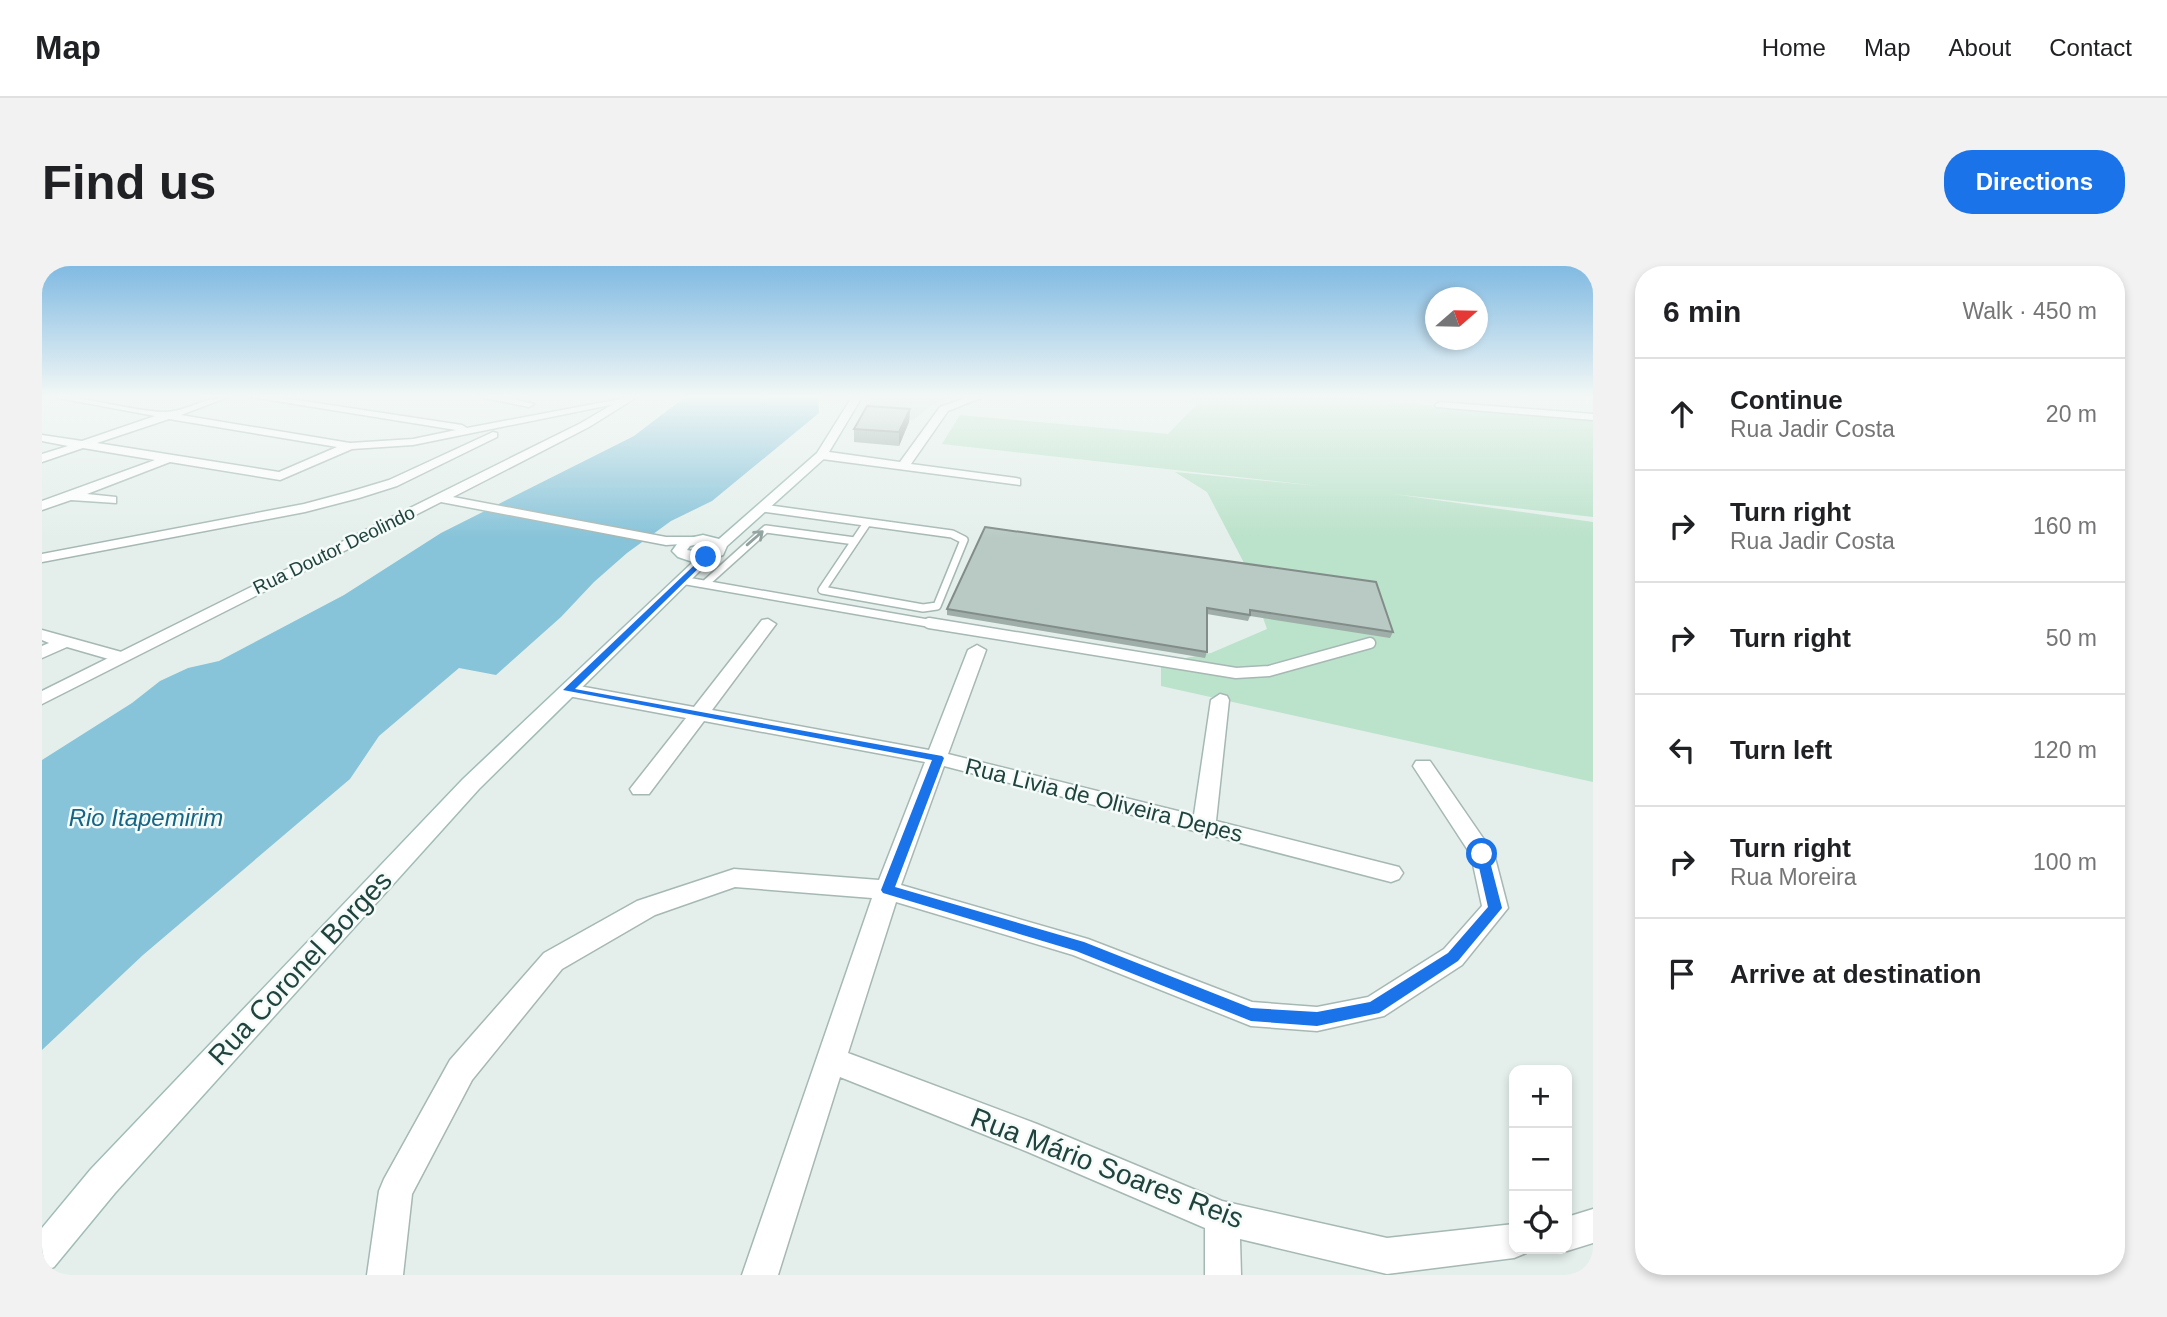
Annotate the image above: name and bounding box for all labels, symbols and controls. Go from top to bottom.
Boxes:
text: Map [35,29,101,66]
text: Home [1762,34,1826,61]
text: Map [1864,34,1911,61]
text: About [1949,34,2011,61]
text: Contact [2049,34,2132,61]
button: Directions [1944,150,2125,214]
text: Find us [42,155,216,209]
north arrow [1425,287,1488,350]
text: 6 min [1663,295,1741,328]
text: Walk · 450 m [1962,298,2097,324]
text: Continue [1730,385,1843,415]
icon: ahead [1663,395,1701,433]
text: 20 m [2046,401,2097,427]
text: Rua Jadir Costa [1730,416,1895,442]
text: Turn right [1730,497,1851,527]
street label: Rua Doutor Deolindo [250,502,418,598]
icon: right [1663,507,1701,545]
text: 160 m [2033,513,2097,539]
text: Rua Jadir Costa [1730,528,1895,554]
one-way arrow [746,530,764,546]
route end [690,541,721,572]
icon: right [1663,619,1701,657]
text: Turn right [1730,623,1851,653]
text: 50 m [2046,625,2097,651]
icon: left [1663,731,1701,769]
text: Turn left [1730,735,1832,765]
text: 120 m [2033,737,2097,763]
street label: Rua Livia de Oliveira Depes [963,753,1245,847]
water label: Rio Itapemirim [69,804,223,831]
text: Turn right [1730,833,1851,863]
route start [1466,838,1497,869]
icon: right [1663,843,1701,881]
text: 100 m [2033,849,2097,875]
text: Rua Moreira [1730,864,1857,890]
street label: Rua Coronel Borges [202,865,398,1071]
icon: arrive [1663,955,1701,993]
text: Arrive at destination [1730,959,1981,989]
map controls [1509,1065,1572,1254]
button: + [1509,1065,1572,1128]
street label: Rua Mário Soares Reis [966,1102,1248,1234]
button: − [1509,1128,1572,1191]
button: locate [1509,1191,1572,1254]

